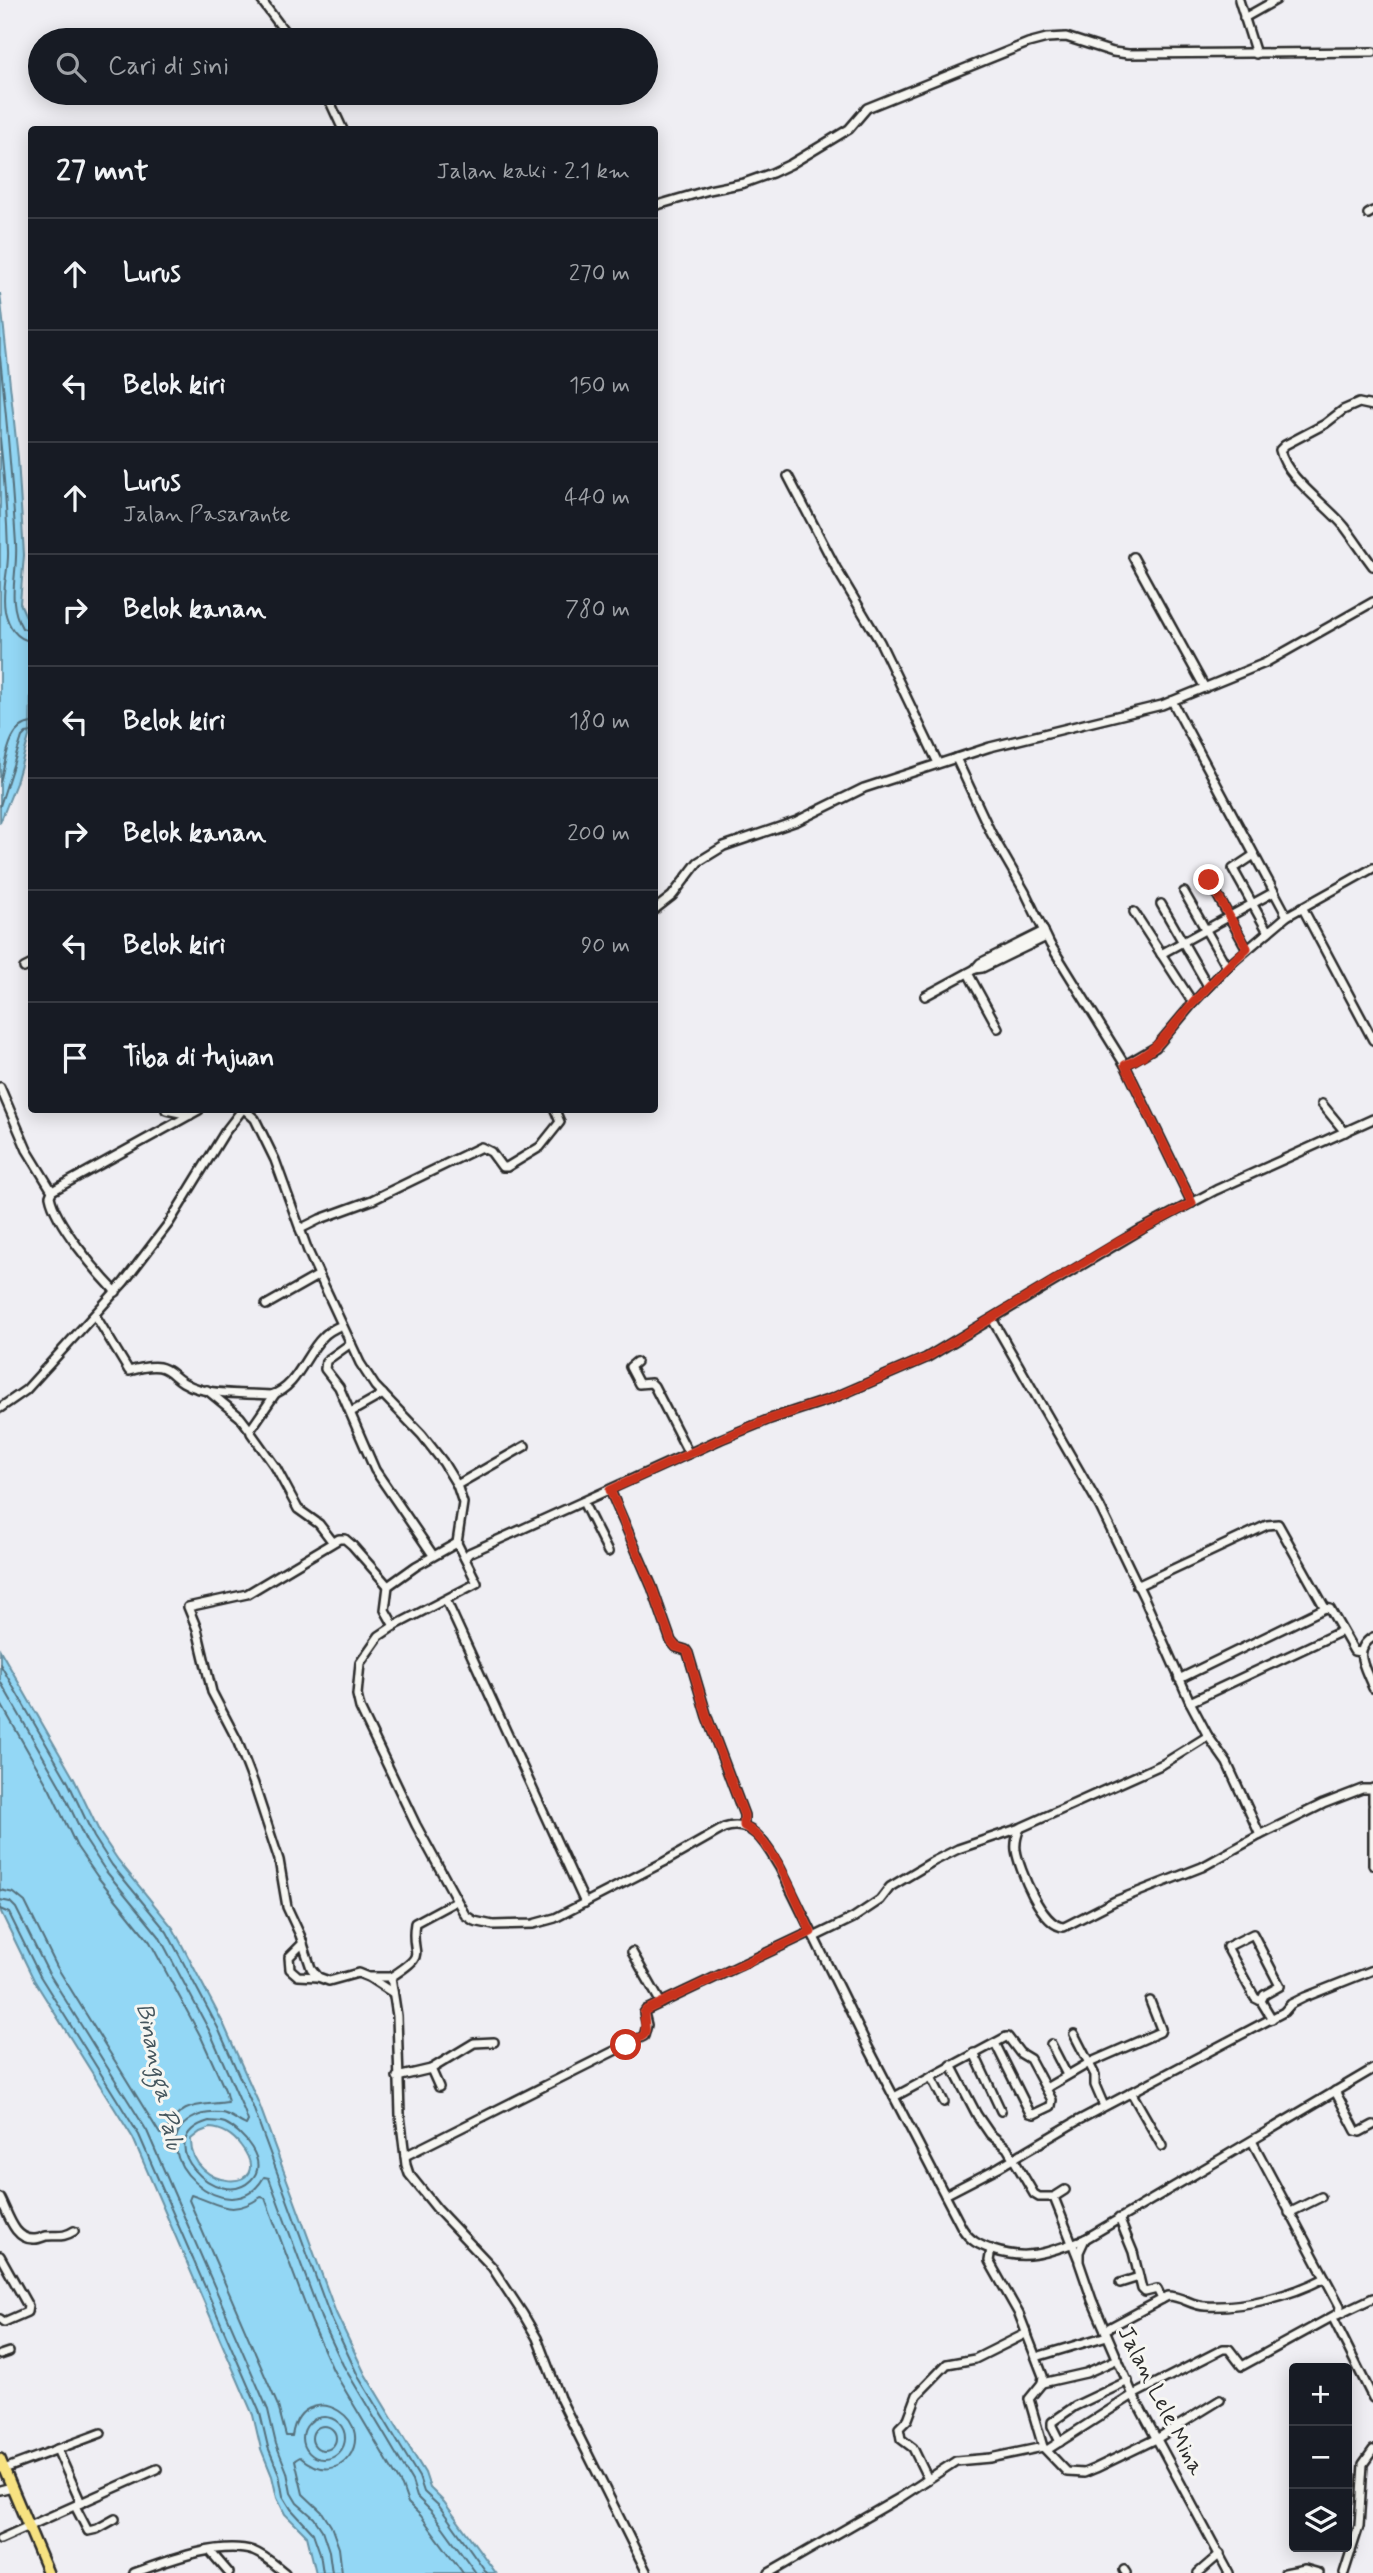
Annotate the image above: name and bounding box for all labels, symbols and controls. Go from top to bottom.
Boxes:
search box [28,28,658,105]
icon: search [52,48,90,86]
text: Cari di sini [108,50,229,84]
text: 27 mnt [56,152,149,191]
text: Jalan kaki · 2.1 km [436,157,630,187]
icon: ahead [56,255,94,293]
text: Lurus [123,257,181,291]
text: 270 m [569,259,630,289]
icon: left [56,367,94,405]
text: Belok kiri [123,369,225,403]
text: 150 m [569,371,630,401]
text: Lurus [123,466,181,500]
icon: ahead [56,479,94,517]
text: 440 m [564,483,630,513]
text: Jalan Pasarante [123,500,291,530]
icon: right [56,591,94,629]
text: Belok kanan [123,593,266,627]
text: 780 m [565,595,630,625]
icon: left [56,703,94,741]
text: Belok kiri [123,705,225,739]
text: 180 m [569,707,630,737]
icon: right [56,815,94,853]
text: Belok kanan [123,817,266,851]
text: 200 m [567,819,630,849]
route end [1193,864,1224,895]
icon: left [56,927,94,965]
text: Belok kiri [123,929,225,963]
text: 90 m [581,931,630,961]
icon: arrive [56,1039,94,1077]
text: Tiba di tujuan [123,1041,274,1075]
water label: Binangga Palu [125,2000,189,2154]
route start [610,2029,641,2060]
street label: Jalan Lele Mina [1110,2321,1211,2481]
map controls [1289,2363,1352,2552]
button: + [1289,2363,1352,2426]
button: − [1289,2426,1352,2489]
button: layers [1289,2489,1352,2552]

